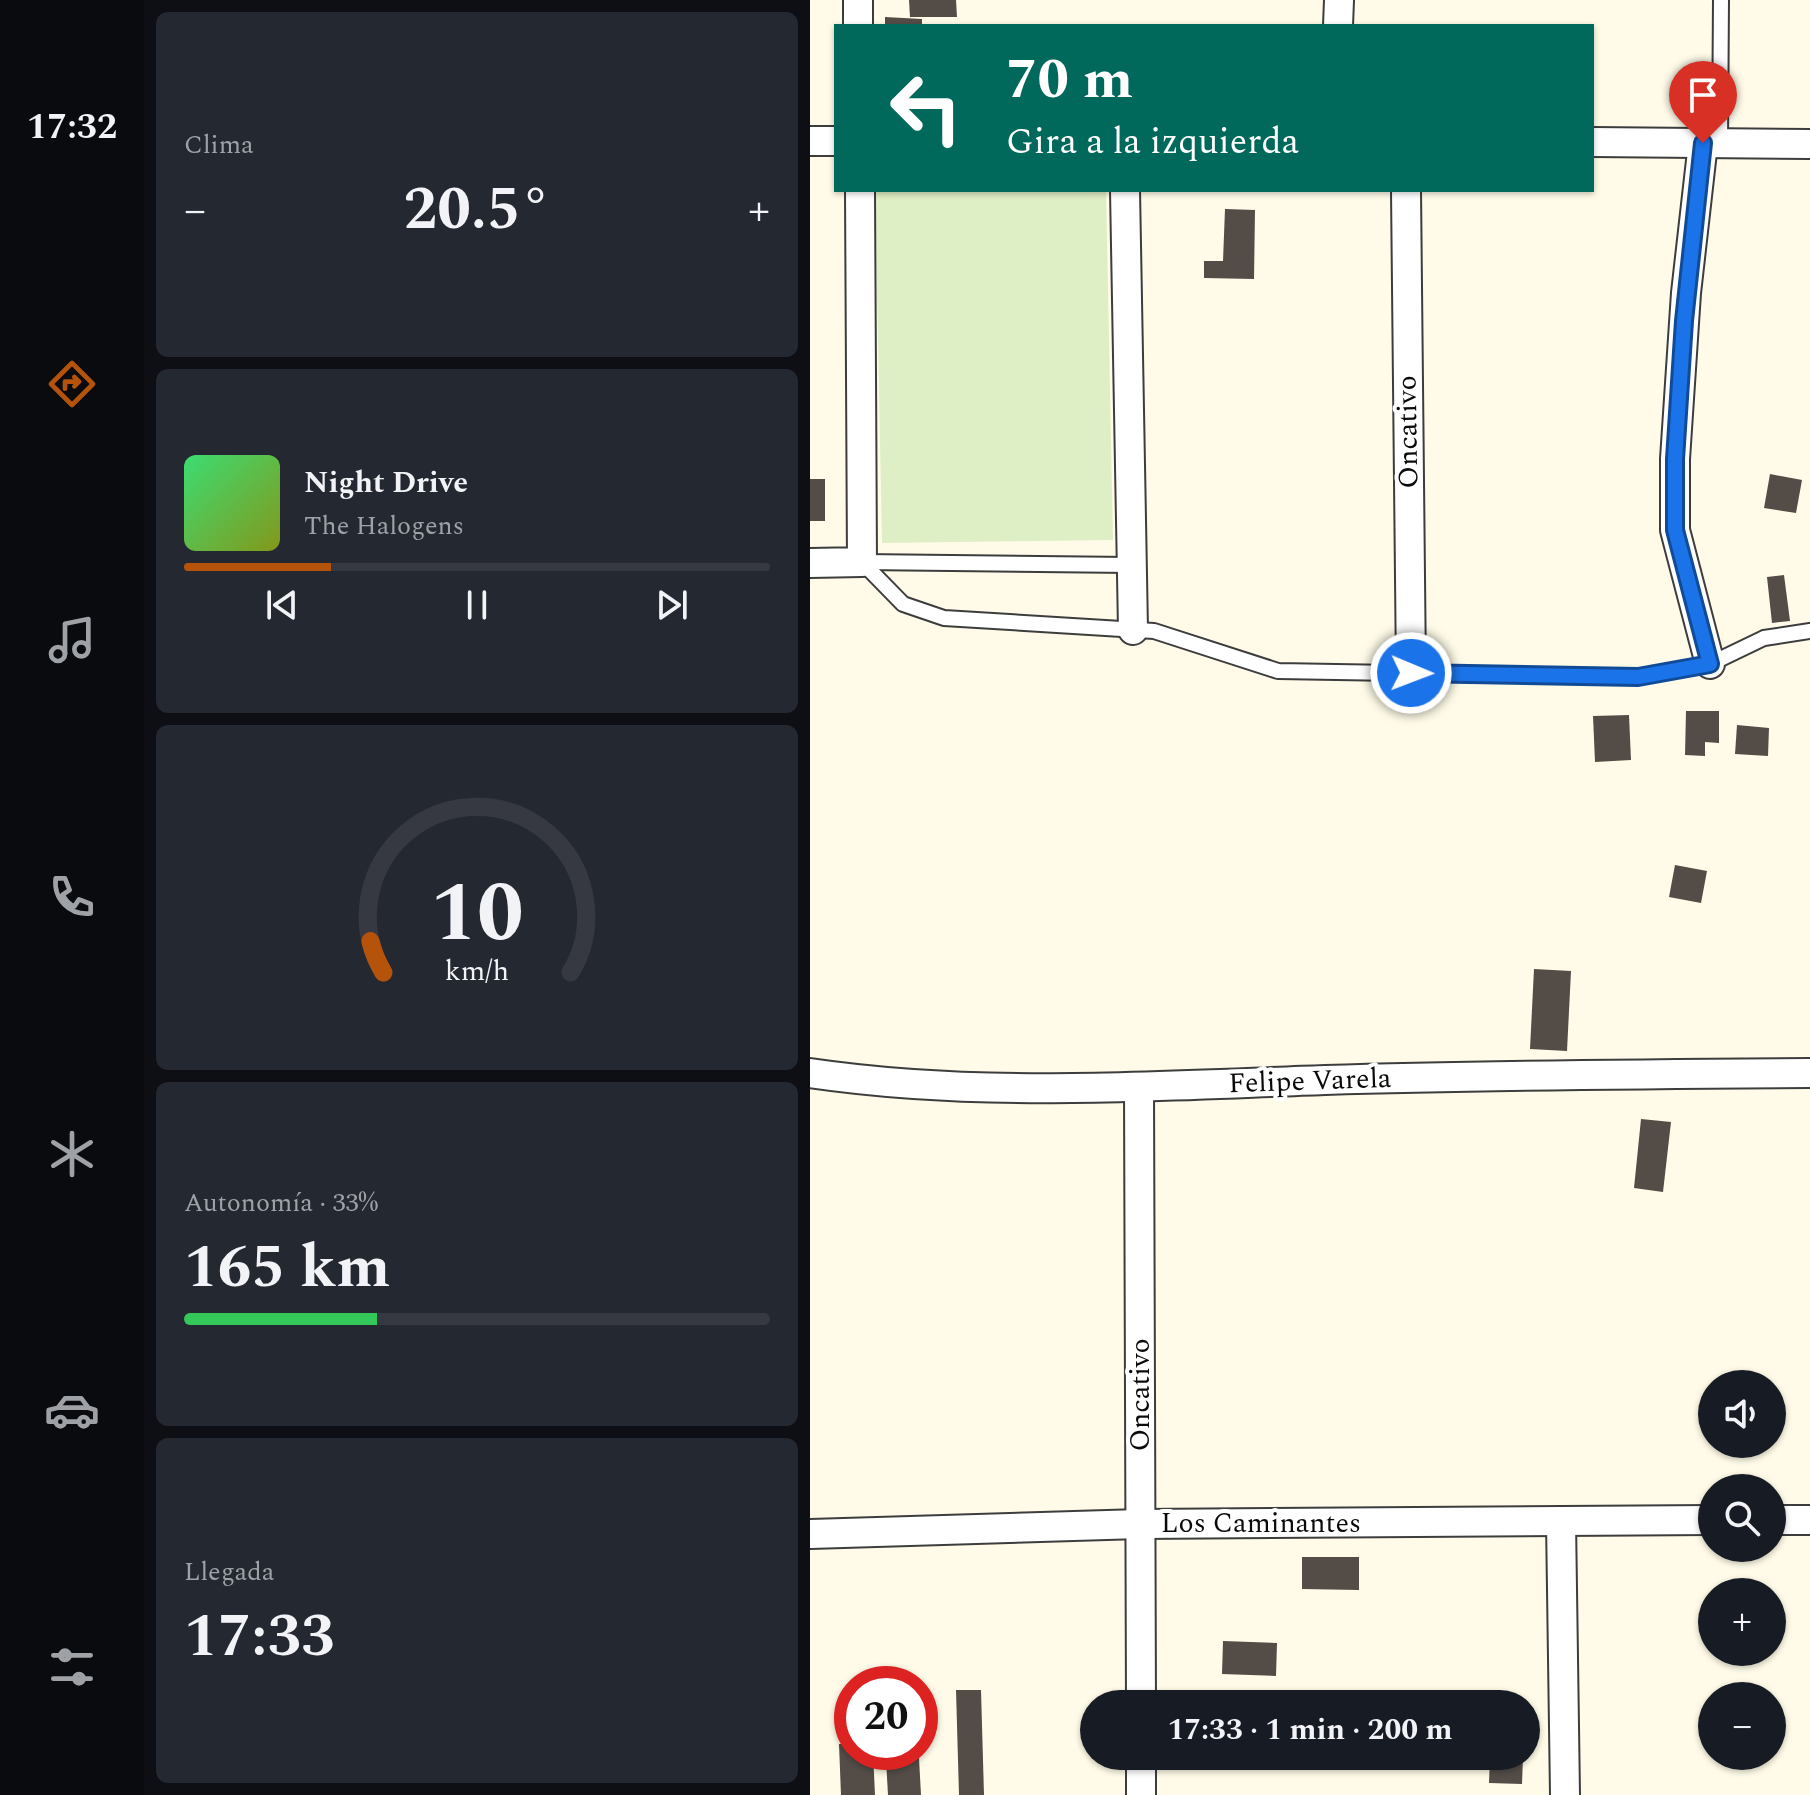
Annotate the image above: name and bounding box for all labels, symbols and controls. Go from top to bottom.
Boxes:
text: 70 m [1006,38,1133,123]
icon: left [874,56,978,160]
pin [1669,61,1737,143]
icon: arrive [1681,73,1725,117]
text: 17:32 [27,100,117,155]
text: Gira a la izquierda [1006,115,1299,170]
text: Clima [184,125,254,165]
text: 20.5° [403,164,551,256]
text: − [184,177,206,244]
text: + [748,177,770,244]
icon: directions [44,356,100,412]
street label: Oncativo [1386,375,1430,489]
text: Night Drive [304,460,468,506]
text: The Halogens [304,506,464,546]
icon: previous [260,583,304,627]
icon: pause [455,583,499,627]
icon: next [650,583,694,627]
icon: music [44,612,100,668]
position arrow [1369,631,1453,715]
text: 10 [430,851,524,978]
icon: phone [44,869,100,925]
text: km/h [445,951,509,994]
street label: Felipe Varela [1228,1057,1393,1105]
icon: climate [44,1126,100,1182]
text: Autonomía · 33% [184,1183,378,1223]
text: 165 km [184,1222,390,1314]
street label: Oncativo [1119,1338,1162,1452]
map controls [1698,1370,1786,1770]
button: sound [1698,1370,1786,1458]
icon: car [44,1382,100,1438]
button: search [1698,1474,1786,1562]
street label: Los Caminantes [1161,1502,1361,1545]
text: Llegada [184,1552,275,1592]
button: + [1698,1578,1786,1666]
text: 17:33 [184,1591,335,1683]
icon: filters [44,1639,100,1695]
speed limit sign: 20 [834,1666,938,1770]
button: − [1698,1682,1786,1770]
text: 17:33 · 1 min · 200 m [1167,1707,1453,1753]

